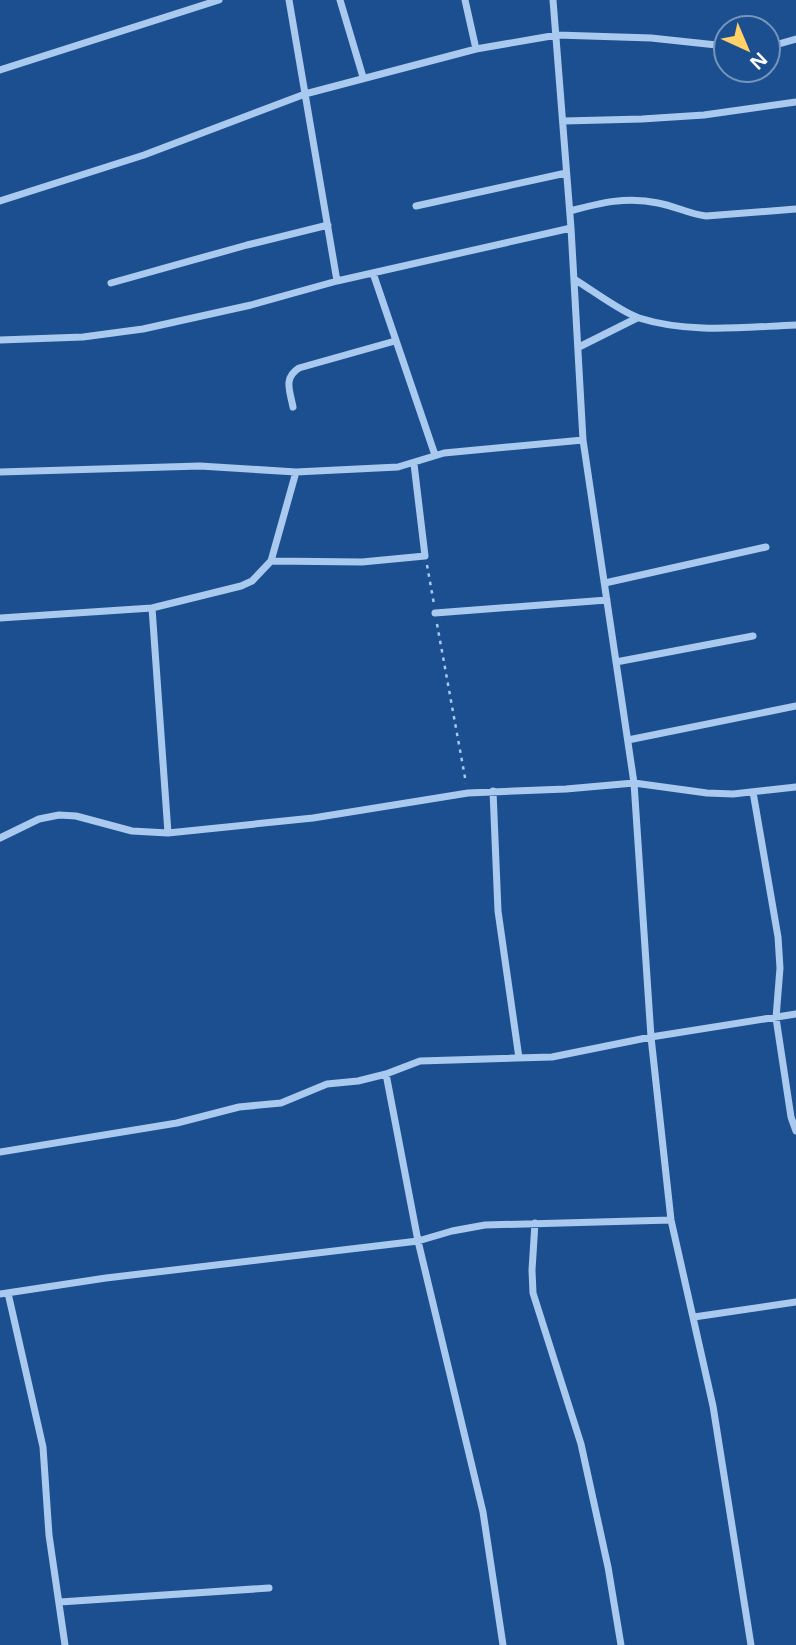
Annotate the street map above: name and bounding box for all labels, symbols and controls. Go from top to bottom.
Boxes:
north arrow [712,14,782,84]
text: N [744,47,773,76]

